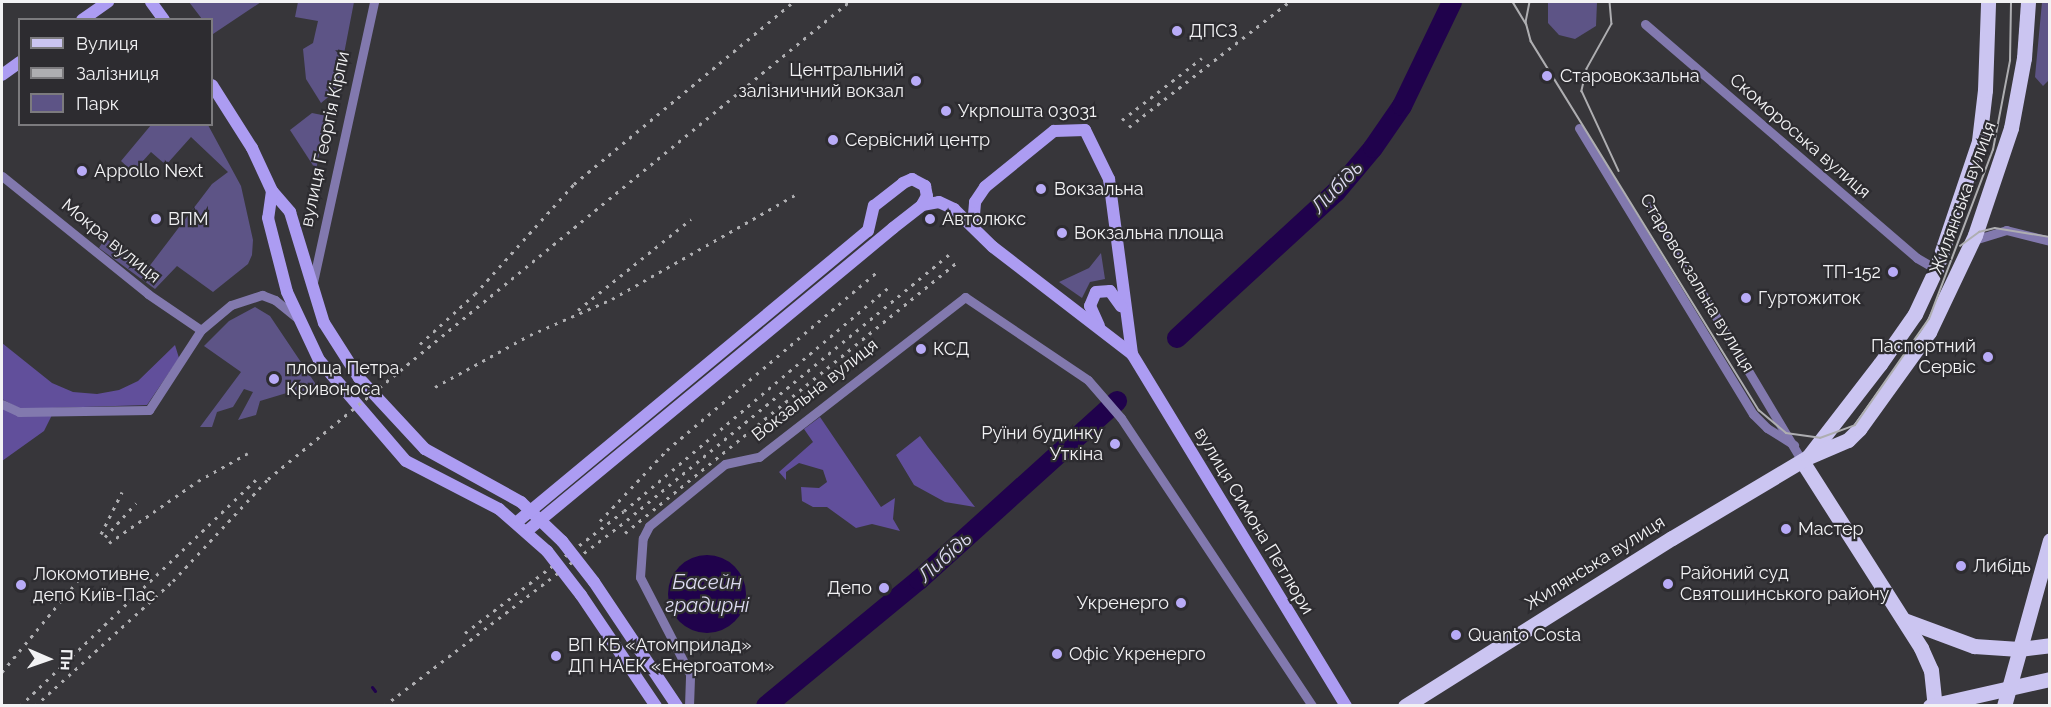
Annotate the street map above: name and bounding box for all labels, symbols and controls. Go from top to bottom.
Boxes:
legend [18,18,213,126]
place label: ДПСЗ [1189,20,1237,42]
marker: ДПСЗ [1170,24,1184,38]
text: Вулиця [76,33,138,54]
street label: вулиця Георгія Кірпи [296,49,354,229]
place label: Центральний залізничний вокзал [738,60,904,103]
text: Залізниця [76,63,159,84]
place label: Старовокзальна [1560,65,1700,87]
marker: Старовокзальна [1538,67,1556,85]
street label: Скомороська вулиця [1725,69,1875,203]
marker: Центральний залізничний вокзал [909,74,923,88]
text: Парк [76,93,119,114]
place label: Укрпошта 03031 [958,100,1097,122]
marker: Укрпошта 03031 [939,104,953,118]
street label: Жилянська вулиця [1925,119,2001,277]
place label: Сервісний центр [845,129,990,151]
marker: Сервісний центр [826,133,840,147]
water label: Либідь [1306,155,1368,219]
place label: Appollo Next [94,160,203,182]
marker: Appollo Next [75,164,89,178]
place label: Вокзальна [1054,178,1143,200]
marker: Вокзальна [1032,180,1050,198]
street label: Старовокзальна вулиця [1635,190,1759,376]
street label: Мокра вулиця [57,194,165,288]
place label: ВПМ [168,208,209,230]
place label: Автолюкс [942,208,1026,230]
marker: ВПМ [149,212,163,226]
marker: Автолюкс [923,212,937,226]
place label: Вокзальна площа [1074,222,1224,244]
marker: Вокзальна площа [1055,226,1069,240]
place label: ТП-152 [1823,261,1881,283]
marker: ТП-152 [1886,265,1900,279]
place label: Гуртожиток [1758,287,1861,309]
marker: Гуртожиток [1739,291,1753,305]
street label: Вокзальна вулиця [748,334,882,446]
place label: Паспортний Сервіс [1871,336,1976,378]
place label: КСД [933,338,969,360]
marker: КСД [914,342,928,356]
marker: Паспортний Сервіс [1981,350,1995,364]
place label: площа Петра Кривоноса [286,358,399,400]
marker: площа Петра Кривоноса [267,372,281,386]
place label: Руїни будинку Уткіна [981,423,1103,466]
street label: вулиця Симона Петлюри [1190,424,1318,618]
marker: Руїни будинку Уткіна [1108,437,1122,451]
street label: Жилянська вулиця [1521,511,1669,615]
place label: Мастер [1798,518,1864,540]
marker: Мастер [1779,522,1793,536]
water label: Либідь [913,526,977,588]
place label: Либідь [1973,555,2031,577]
marker: Либідь [1954,559,1968,573]
place label: Районий суд Святошинського району [1680,563,1889,606]
place label: Локомотивне депо Київ-Пас [33,564,155,606]
water label: Басейн градирні [665,570,749,617]
place label: Депо [827,577,872,599]
marker: Районий суд Святошинського району [1661,577,1675,591]
marker: Локомотивне депо Київ-Пас [14,578,28,592]
marker: Депо [877,581,891,595]
place label: Укренерго [1077,592,1169,614]
marker: Укренерго [1174,596,1188,610]
place label: Quanto Costa [1468,624,1581,646]
marker: Quanto Costa [1449,628,1463,642]
north arrow [18,629,78,689]
place label: ВП КБ «Атомприлад» ДП НАЕК «Енергоатом» [568,635,775,678]
place label: Офіс Укренерго [1069,643,1206,665]
marker: Офіс Укренерго [1050,647,1064,661]
text: Пн [57,649,76,671]
marker: ВП КБ «Атомприлад» ДП НАЕК «Енергоатом» [549,649,563,663]

